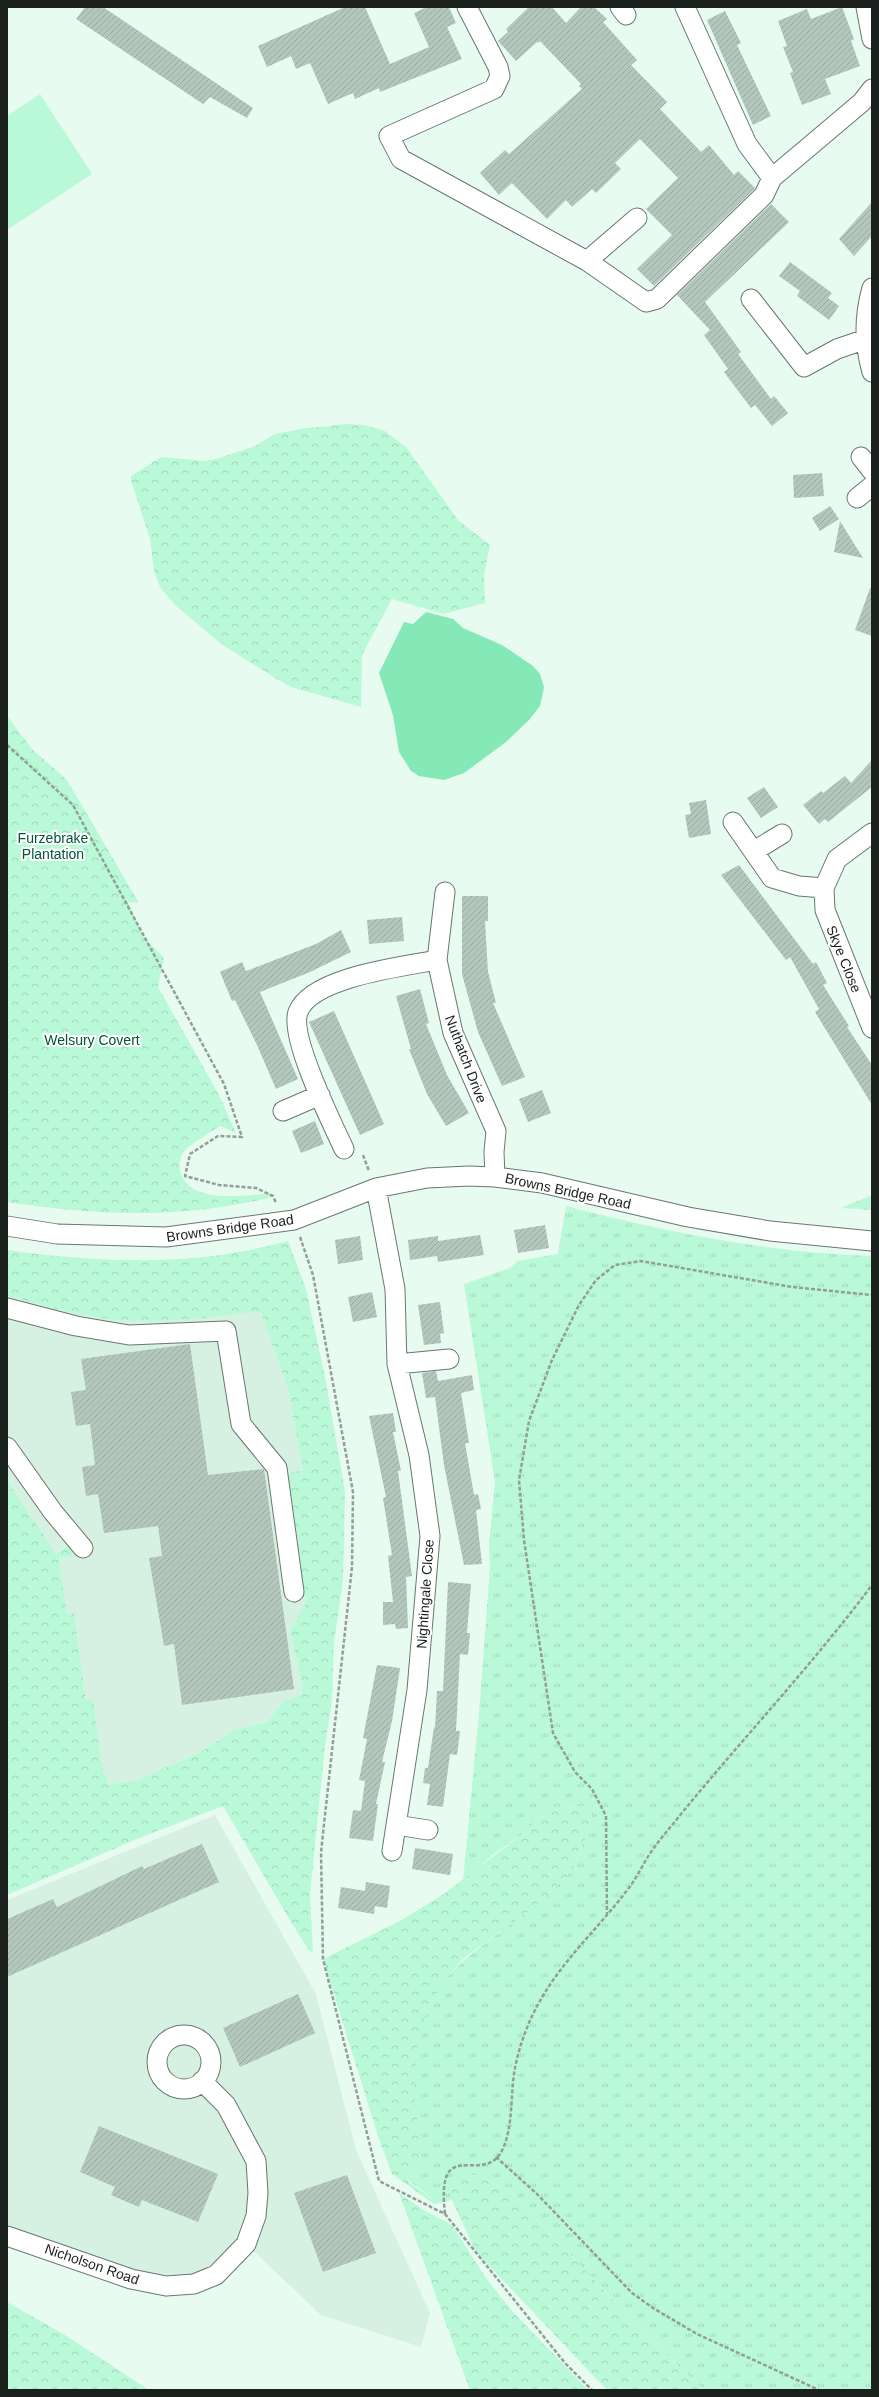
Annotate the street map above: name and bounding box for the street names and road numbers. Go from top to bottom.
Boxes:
street label: Skye Close [823,923,865,995]
street label: Nuthatch Drive [442,1013,490,1105]
street label: Browns Bridge Road [504,1170,632,1212]
street label: Browns Bridge Road [165,1211,295,1245]
street label: Nightingale Close [413,1538,437,1649]
street label: Nicholson Road [43,2240,141,2288]

